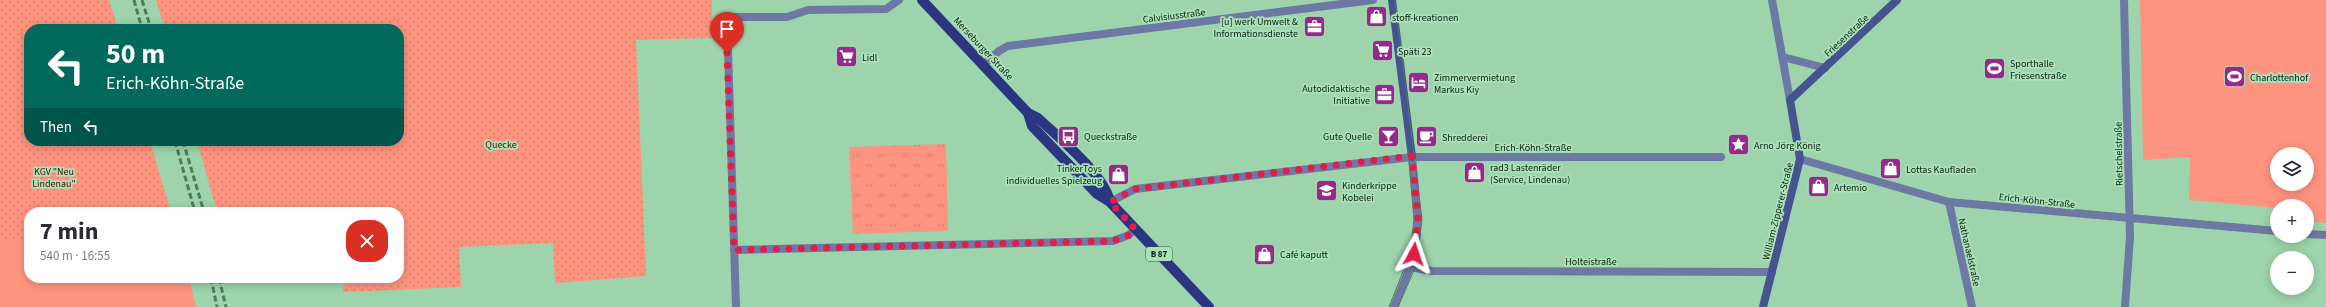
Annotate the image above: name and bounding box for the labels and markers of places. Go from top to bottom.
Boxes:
shop icon: stoff-kreationen [1364,4,1390,30]
place label: stoff-kreationen [1392,11,1459,25]
pin [710,12,744,53]
office icon: [u] werk Umwelt & Informationsdienste [1301,14,1327,40]
place label: [u] werk Umwelt & Informationsdienste [1213,15,1298,41]
supermarket icon: Späti 23 [1369,38,1395,64]
supermarket icon: Lidl [834,44,860,70]
place label: Späti 23 [1398,45,1431,59]
place label: Lidl [862,51,878,65]
sports icon: Sporthalle Friesenstraße [1981,56,2007,82]
place label: Sporthalle Friesenstraße [2010,57,2067,83]
sports icon: Charlottenhof [2221,64,2247,90]
hotel icon: Zimmervermietung Markus Kiy [1406,70,1432,96]
place label: Zimmervermietung Markus Kiy [1434,71,1515,97]
place label: Charlottenhof [2250,71,2309,85]
office icon: Autodidaktische Initiative [1372,81,1398,107]
place label: Autodidaktische Initiative [1302,82,1370,108]
bus stop icon: Queckstraße [1055,123,1081,149]
bar icon: Gute Quelle [1375,123,1401,149]
cafe icon: Shredderei [1413,124,1439,150]
place label: Queckstraße [1084,130,1137,144]
place label: Gute Quelle [1323,130,1372,144]
place label: Shredderei [1442,131,1488,145]
place icon: Arno Jörg König [1726,132,1752,158]
place label: Arno Jörg König [1754,139,1821,153]
shop icon: Lottas Kaufladen [1877,156,1903,182]
shop icon: rad3 Lastenräder (Service, Lindenau) [1461,160,1487,186]
shop icon: TinkerToys individuelles Spielzeug [1105,161,1131,187]
place label: rad3 Lastenräder (Service, Lindenau) [1490,161,1570,187]
place label: TinkerToys individuelles Spielzeug [1006,162,1102,188]
place label: Lottas Kaufladen [1906,163,1976,177]
shop icon: Artemio [1805,174,1831,200]
school or university icon: Kinderkrippe Kobelei [1313,178,1339,204]
place label: Kinderkrippe Kobelei [1342,179,1397,205]
place label: Artemio [1834,181,1867,195]
shop icon: Café kaputt [1251,241,1277,267]
place label: Café kaputt [1280,248,1329,262]

